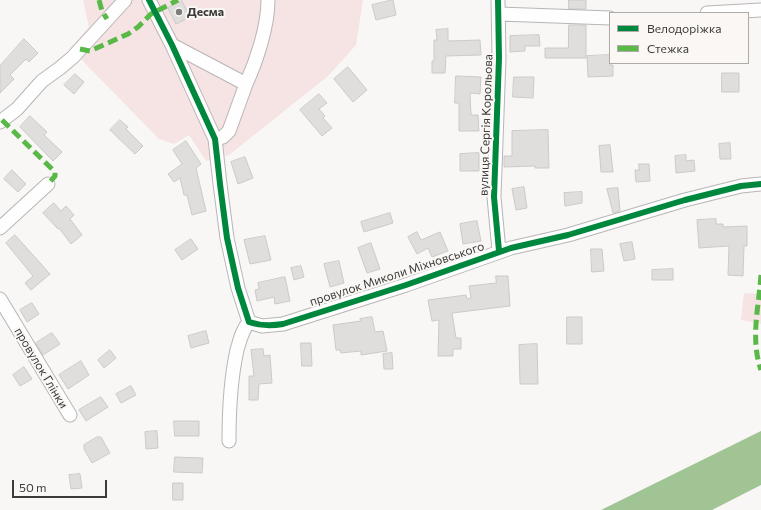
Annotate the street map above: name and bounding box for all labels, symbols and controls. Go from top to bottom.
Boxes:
place label: Десма [187,5,224,19]
marker: Десма [174,7,184,17]
legend [609,12,749,64]
text: Велодоріжка [647,21,722,35]
text: Стежка [647,41,689,55]
street label: вулиця Сергія Корольова [476,54,496,196]
street label: провулок Миколи Міхновського [308,239,486,309]
street label: провулок Глінки [11,325,71,411]
scale bar [14,472,109,498]
text: 50 m [19,480,47,494]

